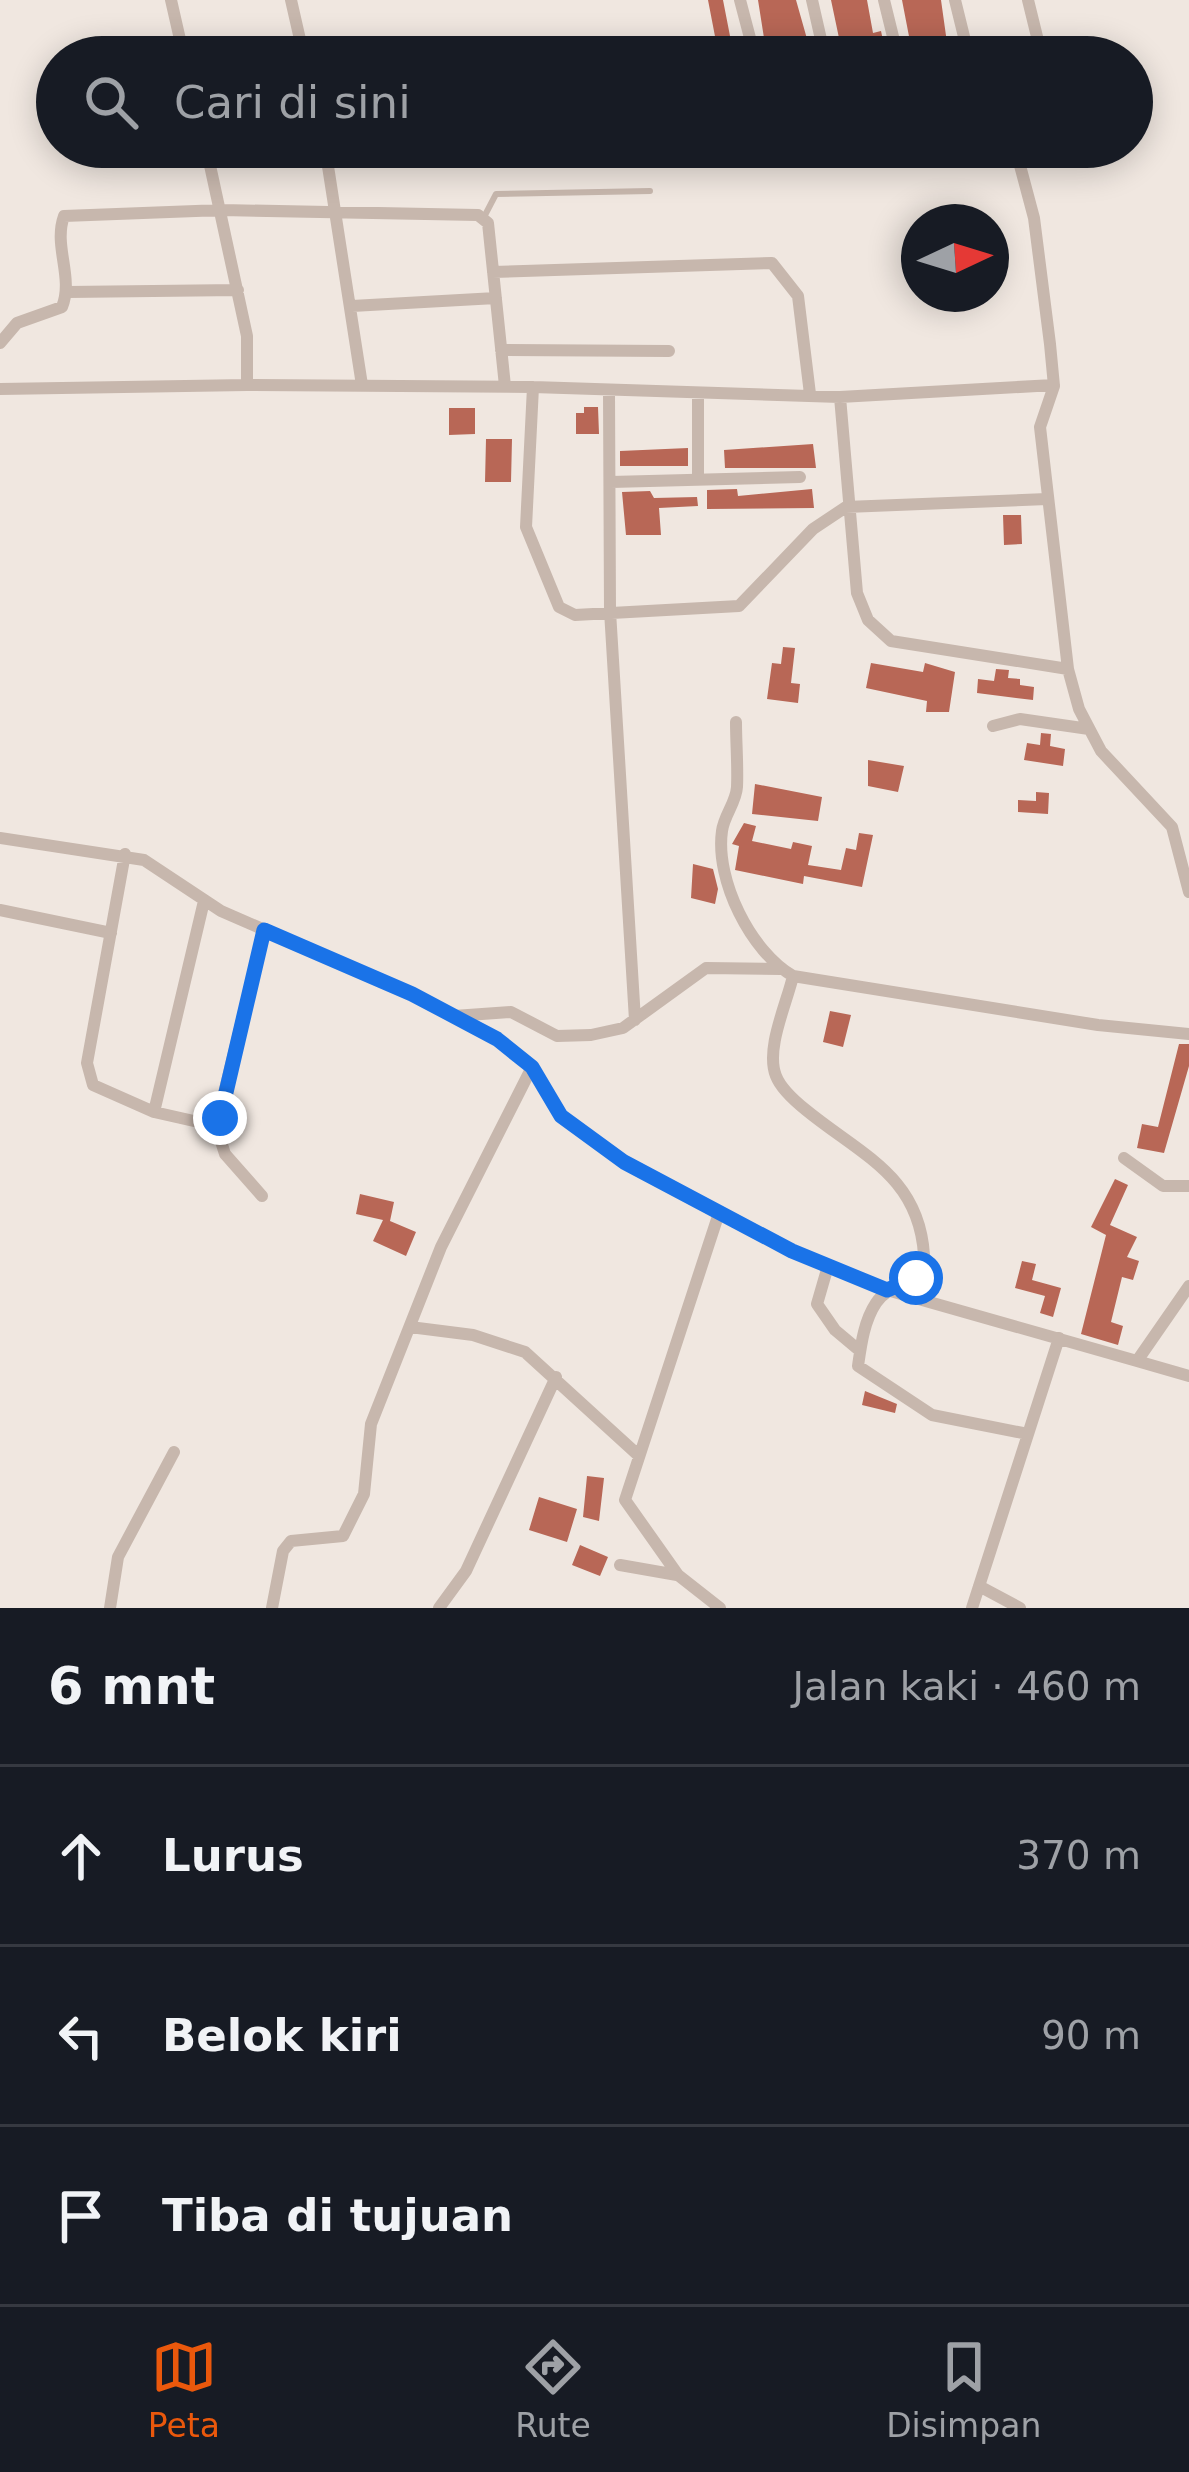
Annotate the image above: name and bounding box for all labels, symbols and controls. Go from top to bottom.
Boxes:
search box [36,36,1153,168]
icon: search [78,69,144,135]
text: Cari di sini [174,76,411,129]
north arrow [901,204,1009,312]
route end [193,1091,247,1145]
route start [889,1251,943,1305]
text: 6 mnt [48,1657,215,1716]
text: Jalan kaki · 460 m [793,1664,1141,1709]
icon: ahead [48,1823,114,1889]
text: Lurus [162,1829,304,1882]
text: 370 m [1016,1833,1141,1878]
icon: left [48,2003,114,2069]
text: Belok kiri [162,2009,402,2062]
text: 90 m [1041,2013,1141,2058]
icon: arrive [48,2183,114,2249]
text: Tiba di tujuan [162,2189,513,2242]
tab: Peta [148,2334,220,2445]
tab: Rute [515,2334,591,2445]
tab: Disimpan [886,2334,1041,2445]

